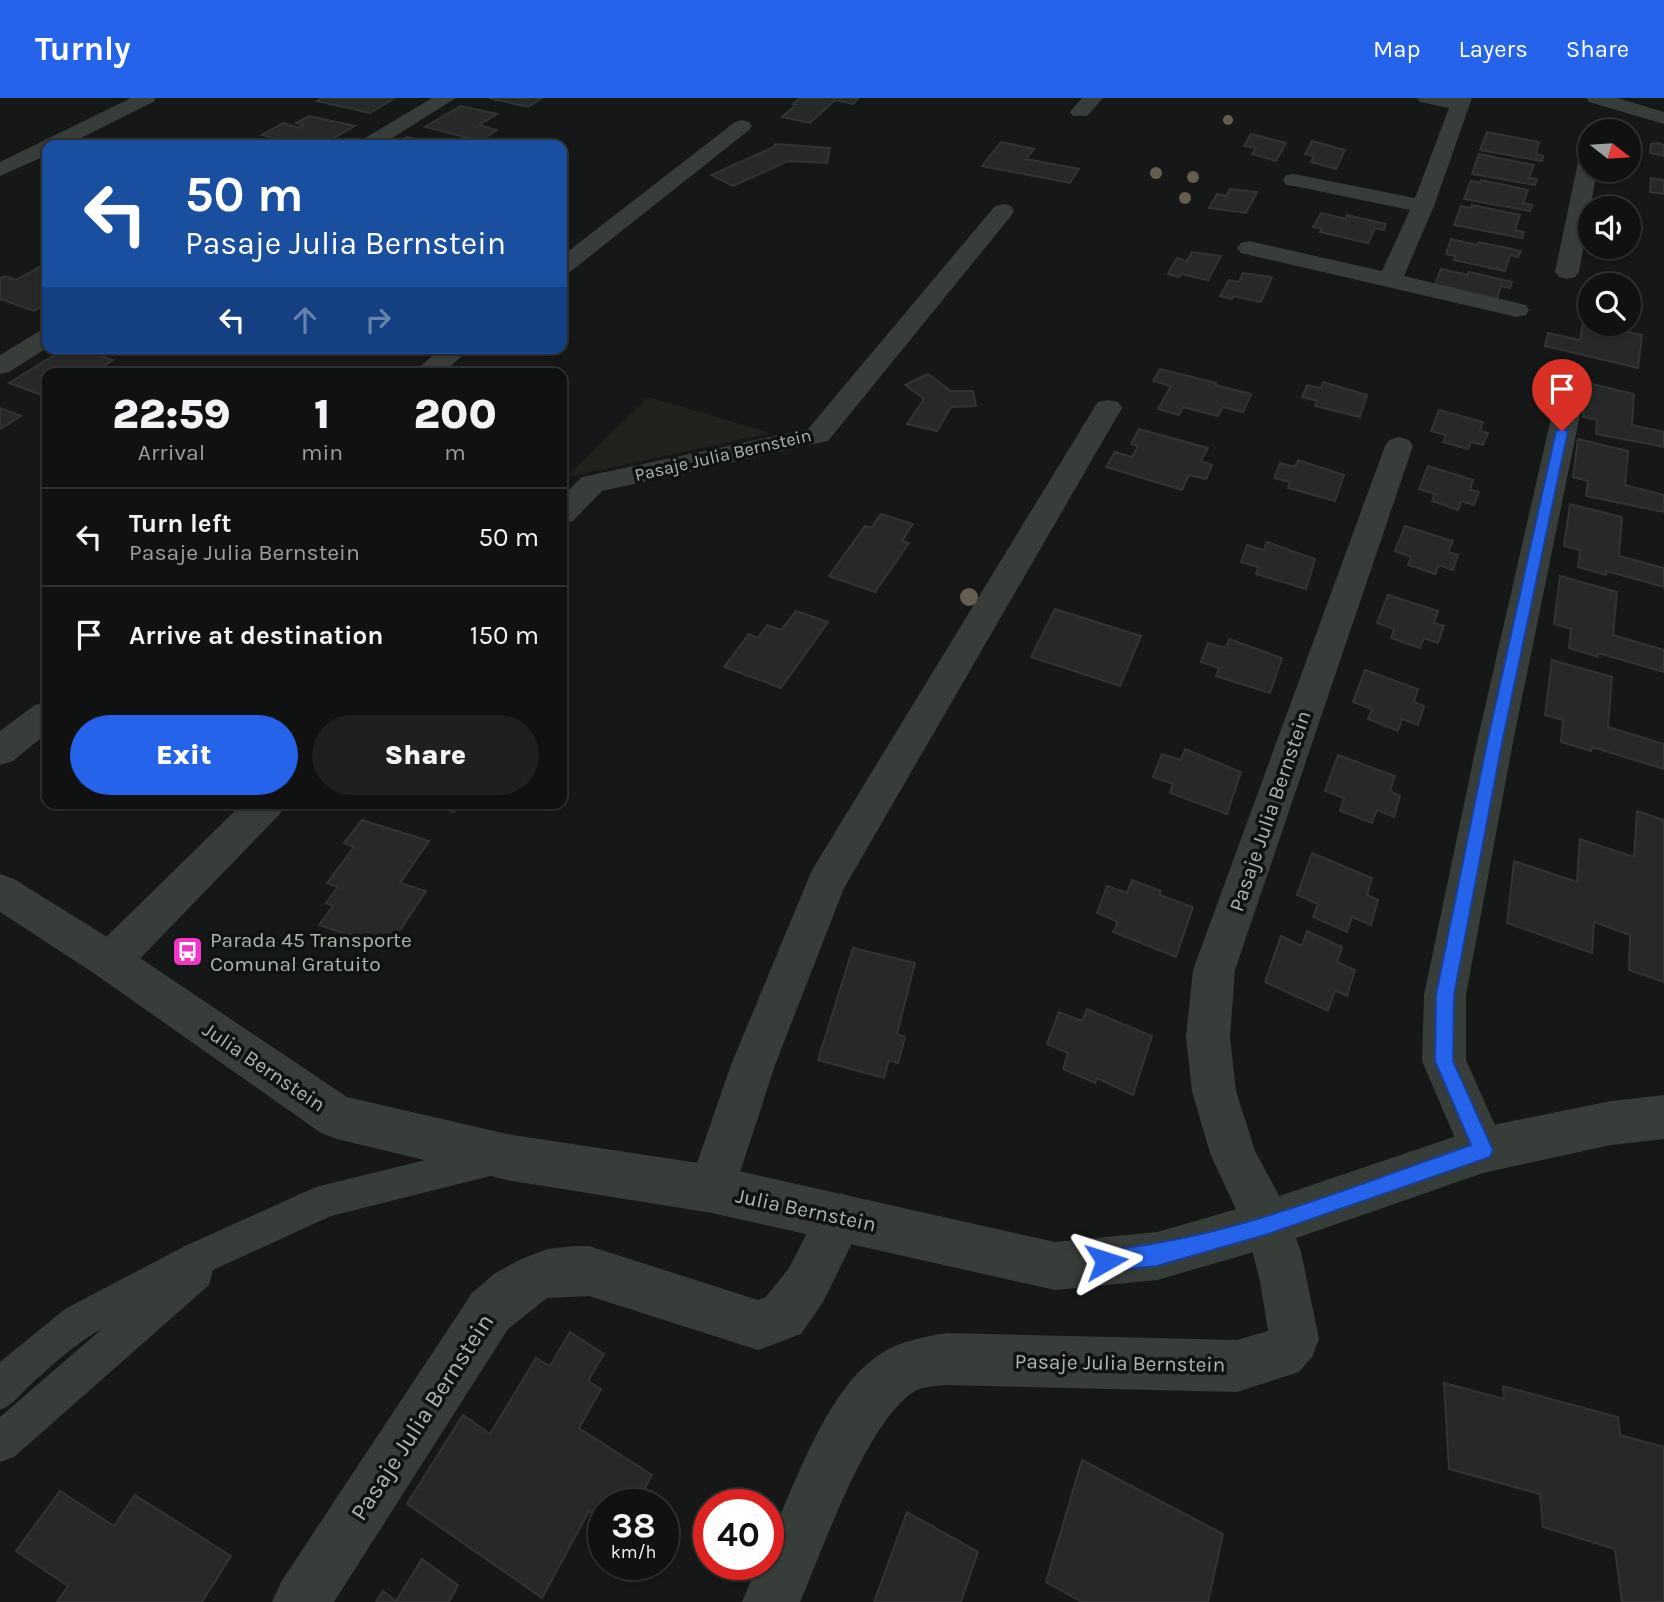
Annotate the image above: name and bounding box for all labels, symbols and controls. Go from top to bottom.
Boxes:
text: Turnly [35,30,131,68]
text: Map [1373,35,1421,63]
text: Layers [1459,35,1528,63]
text: Share [1566,35,1629,63]
north arrow [1578,119,1642,182]
map controls [1578,119,1641,336]
text: 50 m [185,166,303,223]
icon: left [70,168,161,259]
button: sound [1578,196,1641,259]
text: Pasaje Julia Bernstein [185,225,506,262]
button: search [1578,273,1641,336]
icon: left [213,301,251,339]
icon: ahead [286,301,324,339]
icon: right [359,301,397,339]
pin [1532,359,1592,431]
icon: arrive [1543,370,1581,408]
text: 22:59 [112,389,231,439]
text: 1 [314,389,330,439]
text: 200 [414,389,497,439]
street label: Pasaje Julia Bernstein [633,424,813,486]
text: Arrival [138,439,205,466]
text: min [301,439,343,466]
text: m [444,439,466,466]
text: Turn left [129,508,231,539]
icon: left [70,518,108,556]
text: 50 m [478,522,539,553]
text: Pasaje Julia Bernstein [129,539,360,566]
icon: arrive [70,616,108,654]
text: Arrive at destination [129,620,383,651]
text: 150 m [470,620,539,651]
street label: Pasaje Julia Bernstein [1224,707,1316,915]
button: Exit [70,715,298,795]
button: Share [312,715,539,795]
place label: Parada 45 Transporte Comunal Gratuito [210,928,412,976]
bus stop icon: Parada 45 Transporte Comunal Gratuito [170,935,204,969]
street label: Julia Bernstein [198,1017,330,1117]
street label: Julia Bernstein [734,1183,878,1237]
position arrow [1069,1224,1143,1298]
street label: Pasaje Julia Bernstein [345,1308,499,1526]
street label: Pasaje Julia Bernstein [1014,1349,1226,1377]
speed limit sign: 40 [693,1489,784,1580]
text: 38 [611,1505,656,1546]
text: km/h [611,1541,656,1563]

